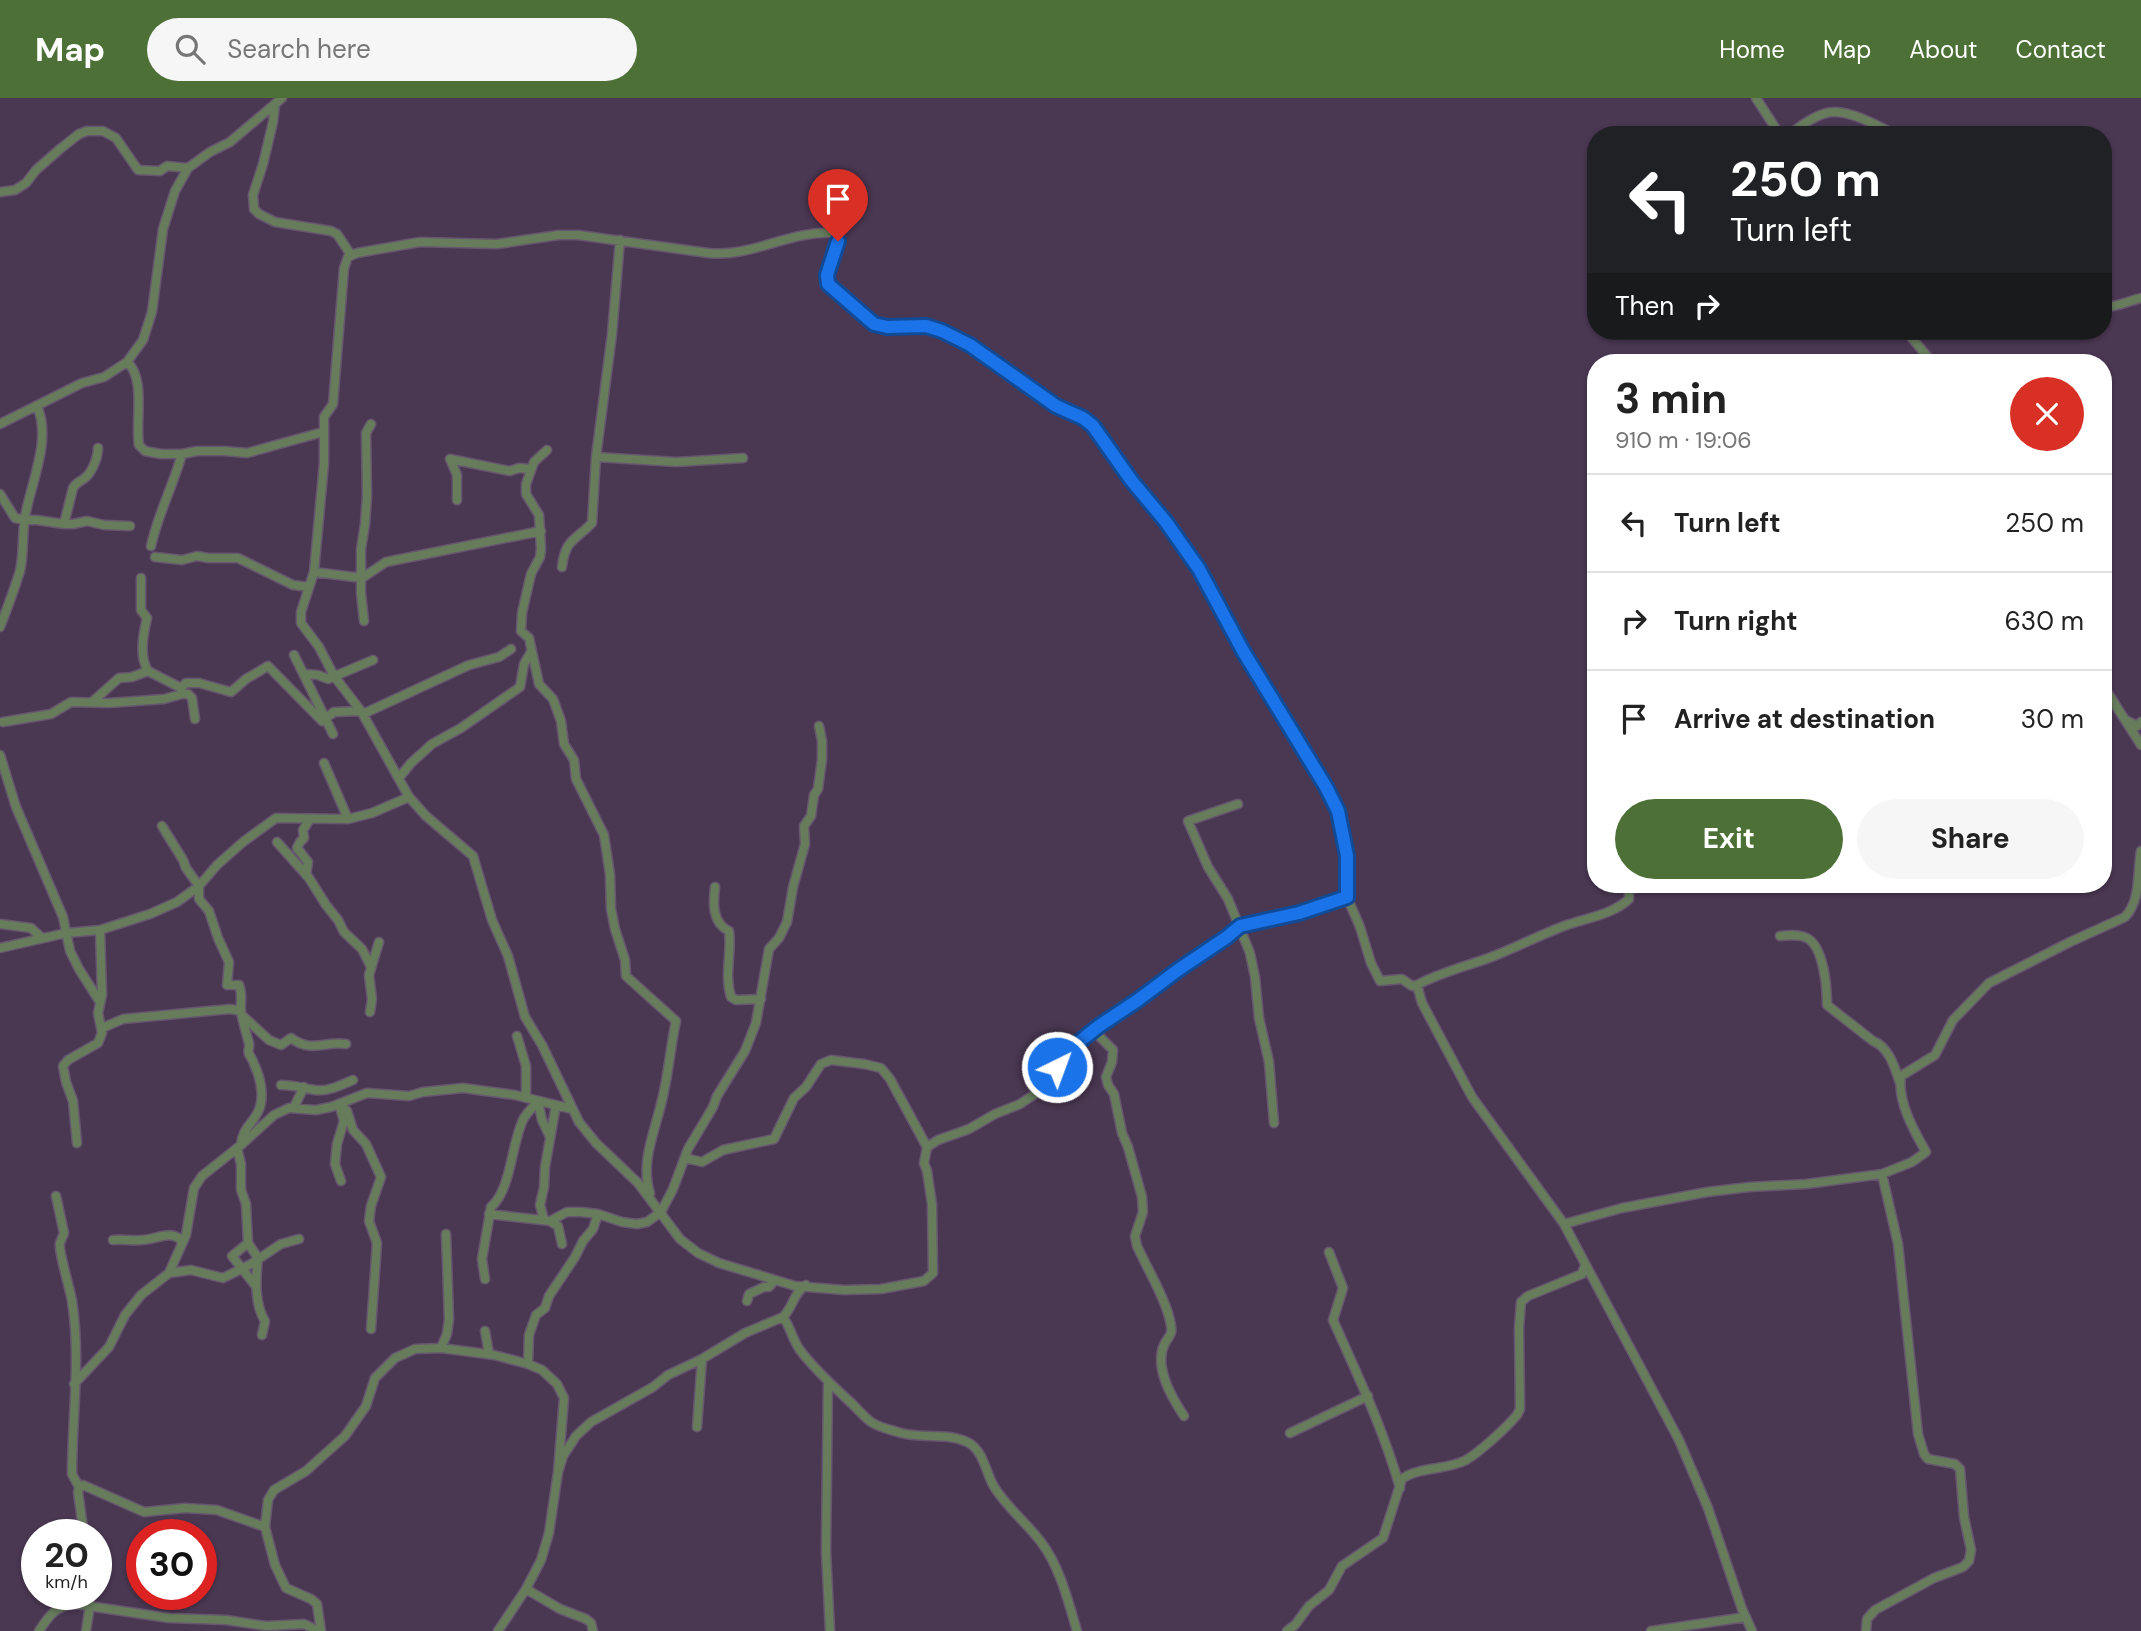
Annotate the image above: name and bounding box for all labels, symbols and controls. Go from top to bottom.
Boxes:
search box [147,18,637,81]
text: Map [35,28,105,71]
icon: search [171,30,209,68]
text: Search here [227,32,371,66]
text: Home [1719,34,1785,65]
text: Map [1823,34,1871,65]
text: About [1909,34,1978,65]
text: Contact [2016,34,2106,65]
text: 250 m [1730,147,1881,211]
icon: left [1615,154,1706,245]
pin [808,169,868,241]
icon: arrive [819,180,857,218]
text: Turn left [1730,209,1852,251]
icon: right [1688,287,1726,325]
text: Then [1615,289,1674,323]
text: 3 min [1615,371,1727,426]
button: close [2010,377,2084,451]
text: 910 m · 19:06 [1615,425,1752,455]
icon: left [1615,504,1653,542]
text: Turn left [1674,506,1781,540]
text: 250 m [2005,506,2084,540]
icon: right [1615,602,1653,640]
text: Turn right [1674,604,1798,638]
text: 630 m [2004,604,2084,638]
icon: arrive [1615,700,1653,738]
text: Arrive at destination [1674,702,1935,736]
text: 30 m [2021,702,2084,736]
button: Exit [1615,799,1843,879]
button: Share [1857,799,2084,879]
position arrow [1020,1030,1094,1104]
speed limit sign: 30 [126,1519,217,1610]
text: 20 [44,1532,89,1578]
text: km/h [45,1570,88,1594]

